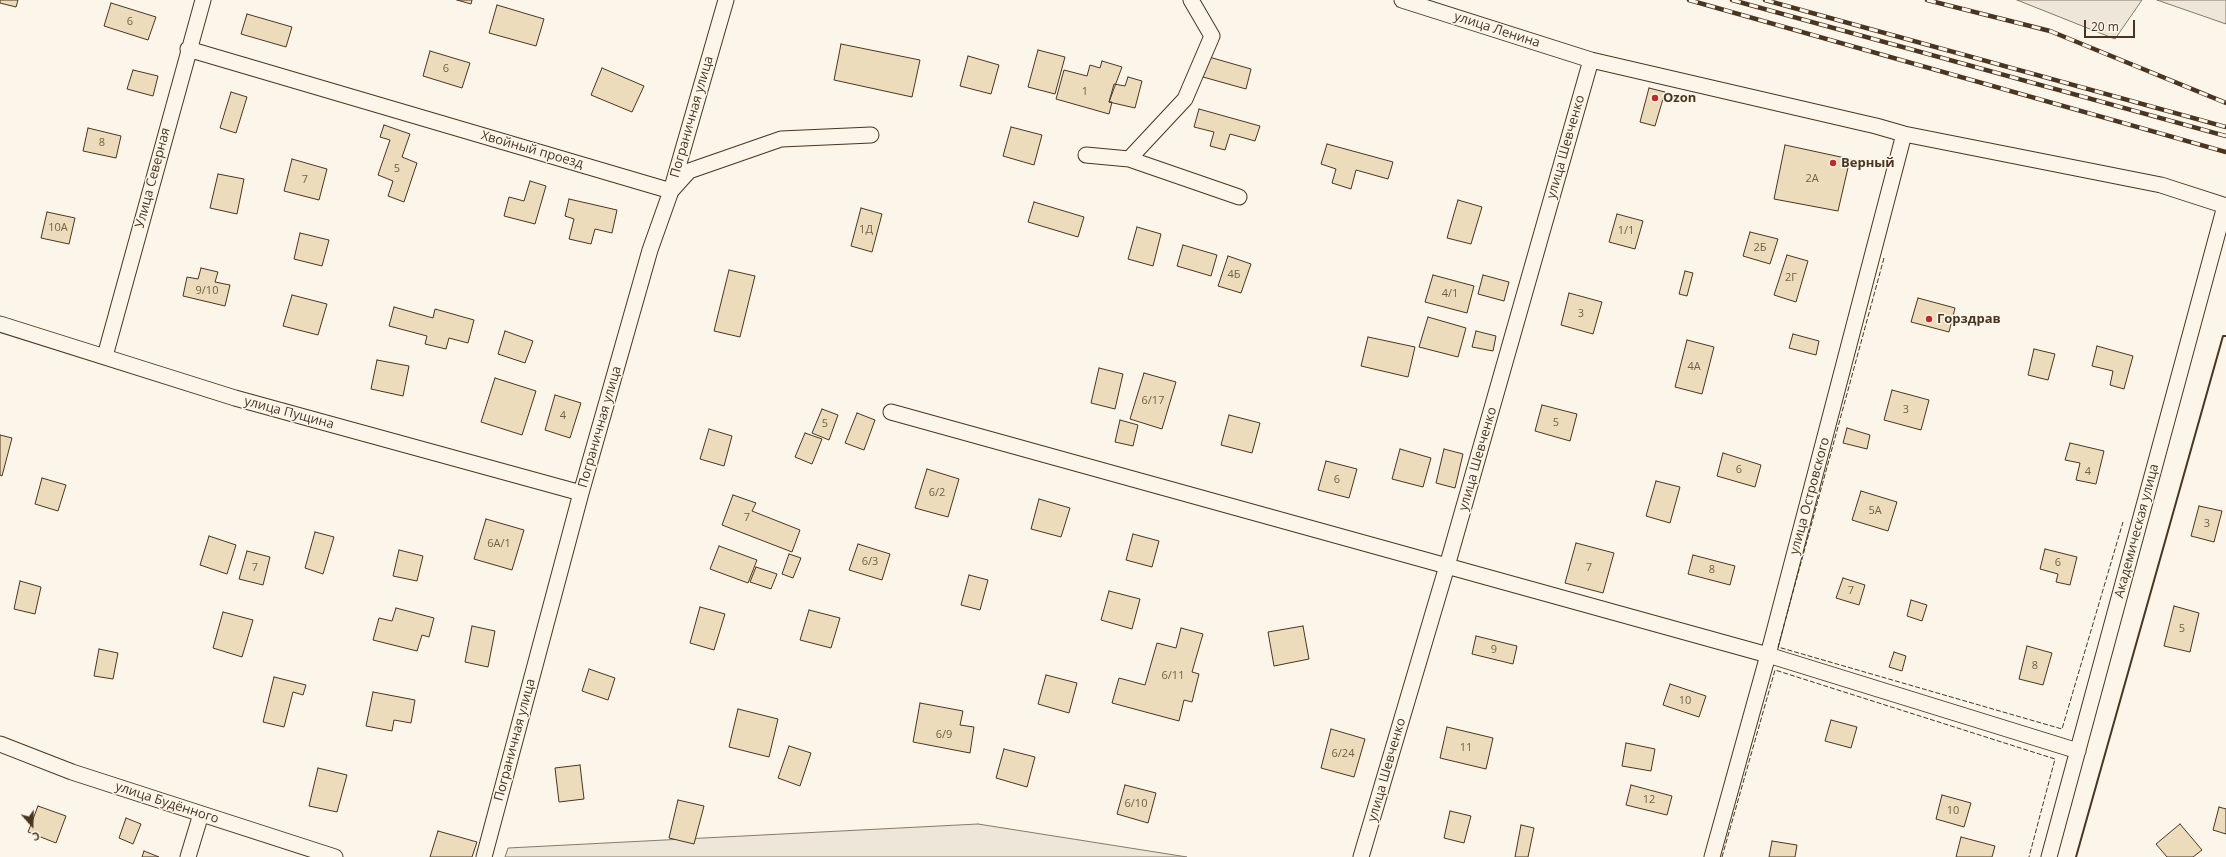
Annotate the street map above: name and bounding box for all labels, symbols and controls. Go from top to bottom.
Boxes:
street label: улица Ленина [1452,9,1542,51]
scale bar [2086,12,2137,38]
house number: 6 [127,15,133,29]
text: 20 m [2091,18,2119,35]
street label: Пограничная улица [667,54,717,180]
house number: 6 [443,62,449,76]
house number: 1 [1082,85,1088,99]
place label: Ozon [1663,90,1696,106]
street label: улица Шевченко [1544,93,1588,201]
marker: Ozon [1650,93,1660,103]
street label: Улица Северная [132,126,174,230]
street label: Хвойный проезд [479,128,585,172]
house number: 8 [99,136,105,150]
place label: Верный [1841,155,1895,171]
marker: Верный [1828,158,1838,168]
house number: 5 [394,162,400,176]
house number: 2А [1805,172,1819,186]
house number: 7 [302,173,308,187]
house number: 10А [48,221,68,235]
house number: 1Д [859,223,873,237]
house number: 1/1 [1618,224,1634,238]
house number: 2Б [1753,241,1767,255]
house number: 4Б [1227,268,1241,282]
house number: 2Г [1785,271,1797,285]
house number: 9/10 [196,284,218,298]
house number: 4/1 [1442,287,1458,301]
house number: 3 [1578,307,1584,321]
place label: Горздрав [1937,311,2001,327]
marker: Горздрав [1924,314,1934,324]
house number: 4А [1687,360,1701,374]
street label: Пограничная улица [575,364,625,490]
street label: улица Пущина [242,394,336,432]
house number: 6/17 [1142,394,1164,408]
house number: 3 [1903,403,1909,417]
street label: улица Шевченко [1456,405,1500,513]
house number: 4 [560,409,566,423]
house number: 5 [1553,416,1559,430]
house number: 5 [822,417,828,431]
street label: улица Островского [1787,436,1833,556]
street label: Академическая улица [2112,462,2162,600]
house number: 6 [1736,463,1742,477]
house number: 4 [2085,465,2091,479]
house number: 6 [1334,473,1340,487]
house number: 6/2 [929,486,945,500]
house number: 5А [1868,504,1882,518]
house number: 7 [744,511,750,525]
house number: 3 [2204,517,2210,531]
house number: 6А/1 [487,537,511,551]
house number: 6/3 [862,555,878,569]
house number: 6 [2055,556,2061,570]
house number: 7 [252,561,258,575]
house number: 7 [1586,561,1592,575]
house number: 8 [1709,563,1715,577]
house number: 7 [1848,584,1854,598]
house number: 5 [2179,622,2185,636]
house number: 9 [1491,643,1497,657]
house number: 8 [2032,659,2038,673]
house number: 6/11 [1162,669,1184,683]
street label: Пограничная улица [491,677,539,803]
house number: 10 [1679,694,1691,708]
street label: улица Шевченко [1365,716,1409,824]
house number: 6/9 [936,728,952,742]
house number: 11 [1460,741,1472,755]
house number: 6/24 [1332,747,1354,761]
street label: улица Будённого [113,779,221,827]
house number: 12 [1643,793,1655,807]
house number: 6/10 [1125,797,1147,811]
house number: 10 [1947,804,1959,818]
north arrow [12,805,52,845]
text: С [30,828,42,845]

